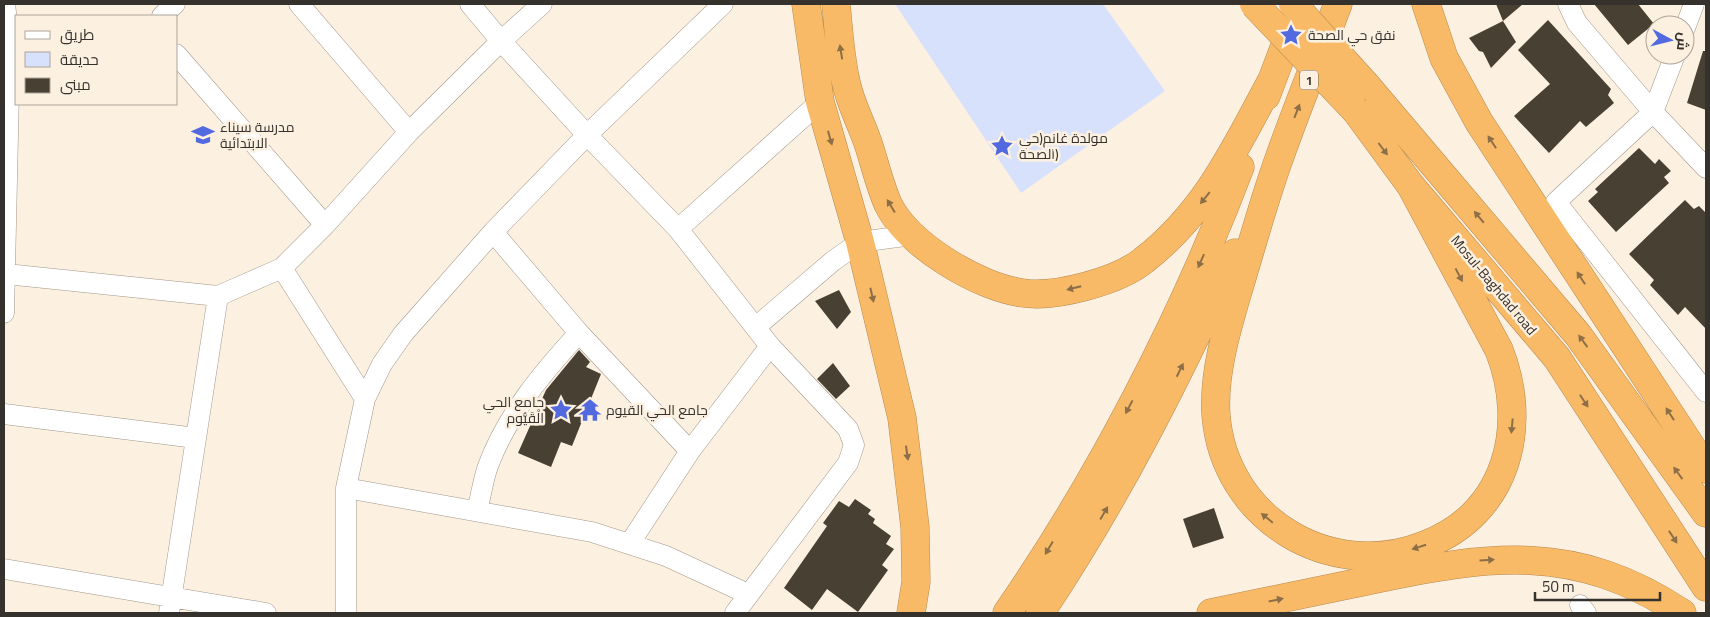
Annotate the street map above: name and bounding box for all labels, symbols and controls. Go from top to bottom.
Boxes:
legend [15,15,178,105]
north arrow [1645,15,1695,65]
text: طريق [60,20,94,49]
place icon: نفق حي الصحة [1278,22,1304,48]
place label: نفق حي الصحة [1308,22,1396,48]
text: ش [1669,31,1697,52]
one-way arrow [837,44,845,60]
text: حديقة [60,45,99,74]
text: مبنى [60,70,91,99]
road number: 1 [1300,70,1318,90]
one-way arrow [1294,103,1301,118]
place label: مدرسة سيناء الابتدائية [220,114,294,156]
school or university icon: مدرسة سيناء الابتدائية [190,122,216,148]
place label: مولدة غانم(حي الصحة) [1019,125,1108,167]
one-way arrow [827,130,835,145]
place icon: مولدة غانم(حي الصحة) [989,133,1015,159]
one-way arrow [1487,135,1497,148]
one-way arrow [1378,142,1389,155]
one-way arrow [1199,192,1210,205]
one-way arrow [887,200,896,213]
one-way arrow [1473,211,1484,224]
street label: Mosul-Baghdad road [1444,229,1544,341]
one-way arrow [1196,254,1204,268]
one-way arrow [1455,268,1463,282]
one-way arrow [1576,271,1586,284]
one-way arrow [1067,284,1082,292]
one-way arrow [868,287,876,302]
one-way arrow [1578,335,1588,348]
one-way arrow [1176,363,1184,377]
place label: جامع الحي الْقَيُّوم [483,389,544,431]
one-way arrow [1580,394,1589,407]
place icon: جامع الحي الْقَيُّوم [548,397,574,423]
temple icon: جامع الحي القيوم [577,397,603,423]
place label: جامع الحي القيوم [606,397,708,423]
one-way arrow [1125,400,1133,414]
one-way arrow [1665,407,1675,420]
one-way arrow [1508,418,1516,434]
one-way arrow [903,446,911,462]
one-way arrow [1673,466,1683,480]
one-way arrow [1099,507,1108,520]
one-way arrow [1260,513,1273,524]
one-way arrow [1668,530,1678,544]
one-way arrow [1045,542,1054,555]
one-way arrow [1412,544,1427,551]
one-way arrow [1480,556,1496,564]
scale bar [1535,570,1660,602]
text: 50 m [1542,572,1575,601]
one-way arrow [1269,596,1284,604]

